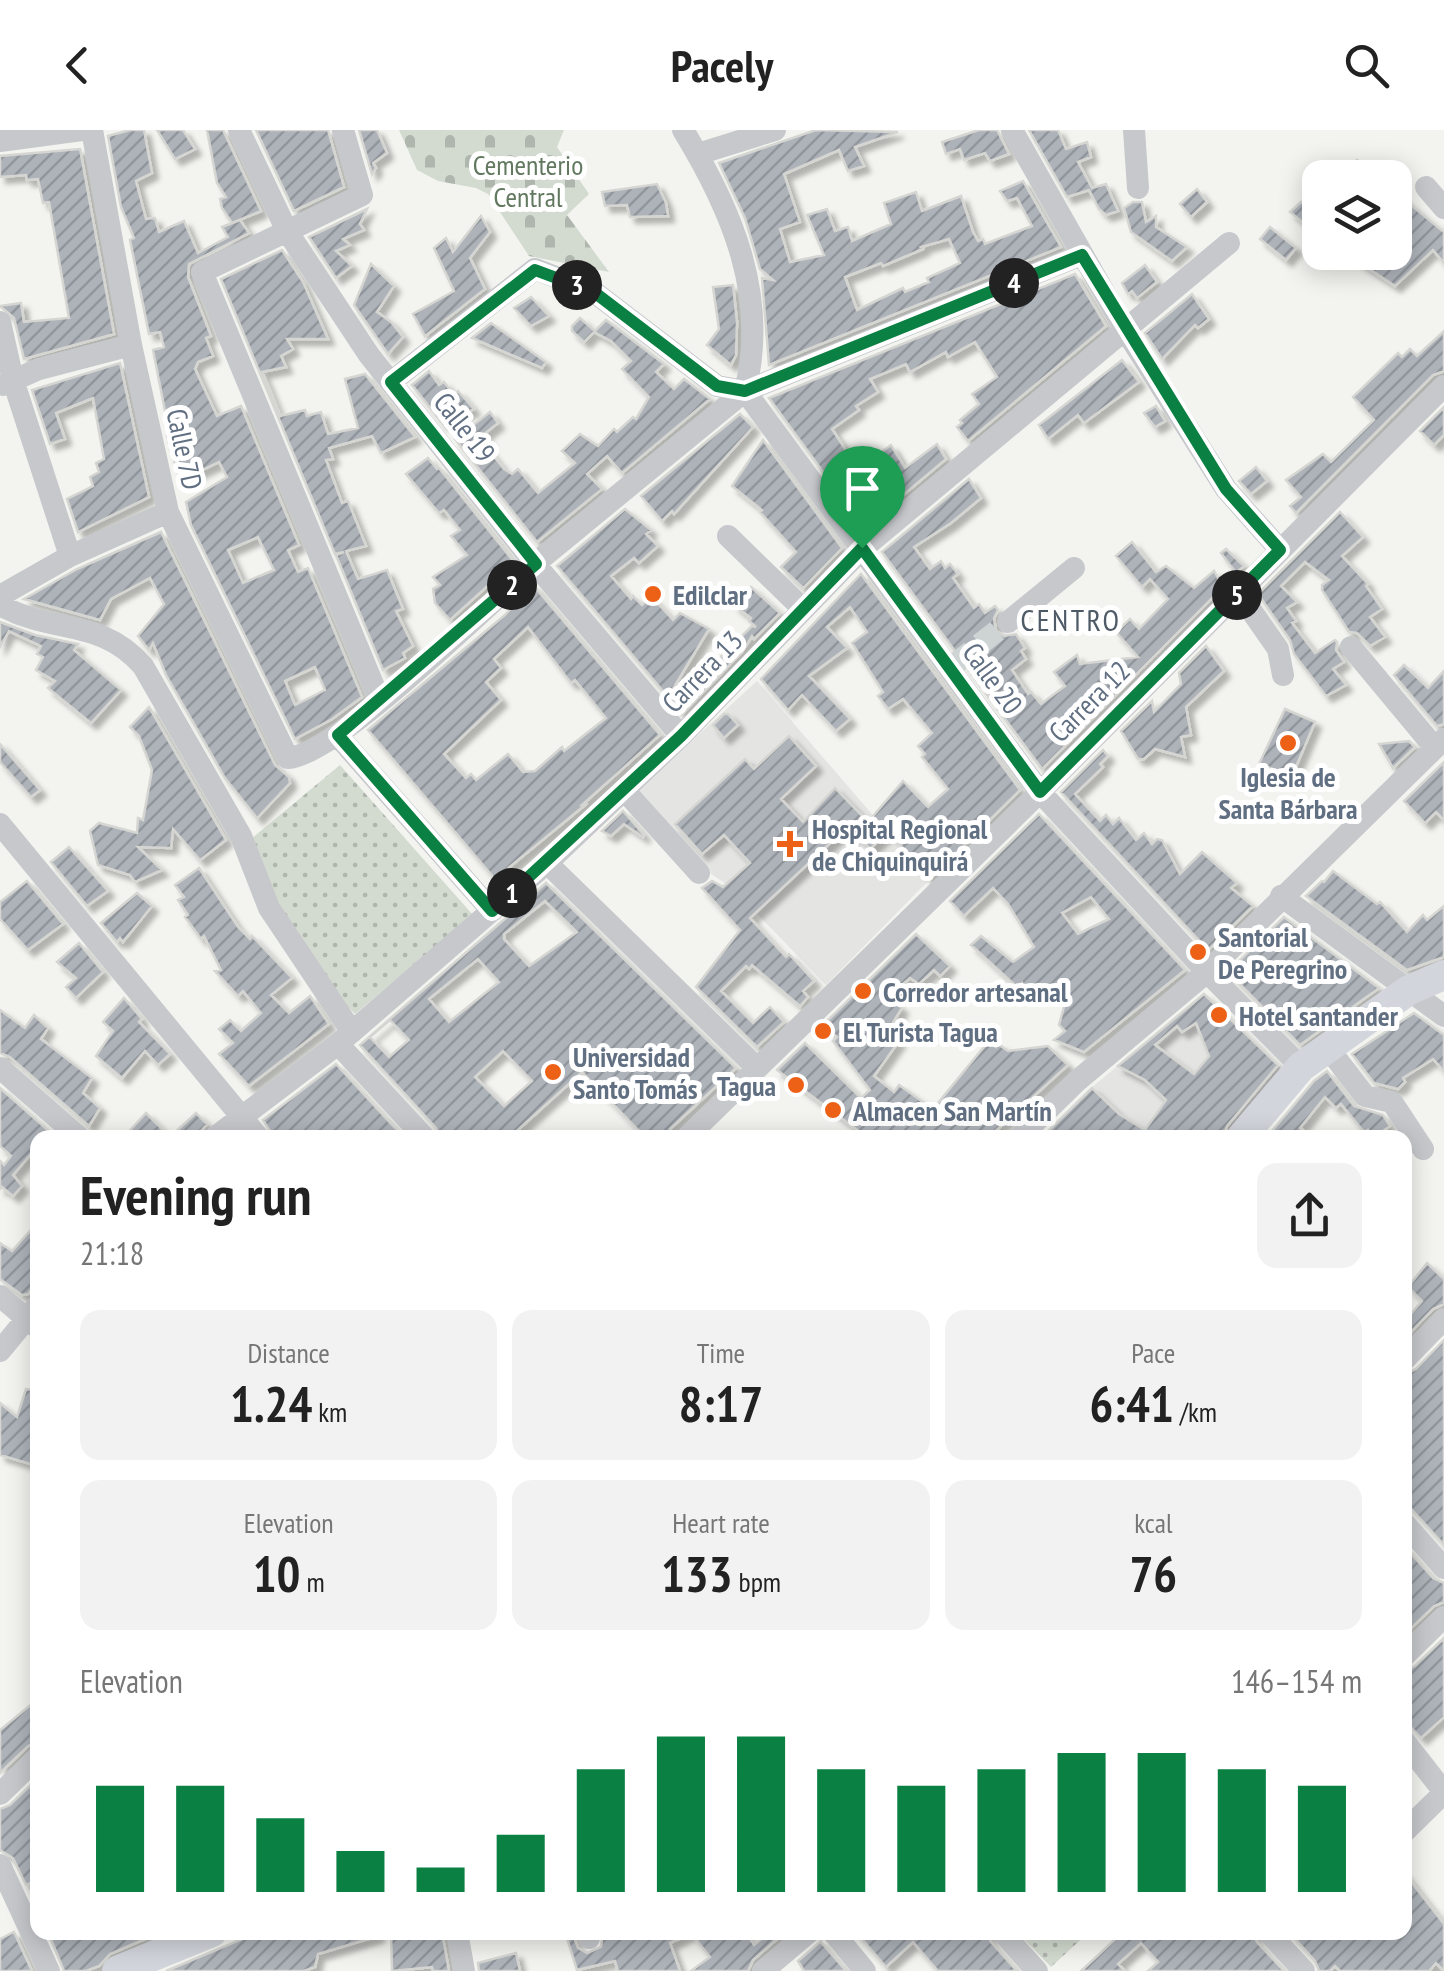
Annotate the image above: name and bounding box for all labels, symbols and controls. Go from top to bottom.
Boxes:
text: Pacely [671,36,773,94]
icon: back [50,38,105,93]
icon: search [1339,38,1394,93]
park label: Cementerio Central [473,146,583,215]
map controls [1302,160,1412,270]
button: layers [1302,160,1412,270]
pin: 4 [989,258,1039,308]
pin: 3 [552,260,602,310]
text: 4 [1007,264,1021,301]
text: 3 [570,266,584,303]
street label: Calle 19 [426,384,504,470]
street label: Calle 7D [158,405,212,493]
pin [820,446,905,549]
icon: arrive [835,461,890,516]
pin: 2 [487,560,537,610]
text: 2 [505,566,519,603]
pin: 5 [1212,570,1262,620]
place label: Edilclar [673,576,748,613]
text: 5 [1230,576,1244,613]
marker: Edilclar [642,583,664,605]
district label: CENTRO [1020,600,1122,639]
street label: Carrera 13 [654,622,750,720]
street label: Calle 20 [955,635,1031,721]
street label: Carrera 12 [1040,652,1138,750]
marker: Iglesia de Santa Bárbara [1277,732,1299,754]
place label: Iglesia de Santa Bárbara [1218,758,1358,827]
place label: Hospital Regional de Chiquinquirá [812,810,988,879]
marker: Hospital Regional de Chiquinquirá [777,831,803,857]
pin: 1 [487,868,537,918]
text: 1 [505,874,519,911]
place label: Santorial De Peregrino [1218,918,1347,987]
marker: Santorial De Peregrino [1187,941,1209,963]
place label: Corredor artesanal [883,973,1068,1010]
marker: Corredor artesanal [852,980,874,1002]
place label: Hotel santander [1239,997,1399,1034]
marker: Hotel santander [1208,1004,1230,1026]
place label: El Turista Tagua [843,1013,998,1050]
marker: El Turista Tagua [812,1020,834,1042]
place label: Universidad Santo Tomás [573,1038,698,1107]
marker: Universidad Santo Tomás [542,1061,564,1083]
place label: Tagua [717,1067,776,1104]
marker: Tagua [785,1074,807,1096]
place label: Almacen San Martín [852,1092,1052,1129]
marker: Almacen San Martín [822,1099,844,1121]
text: Evening run [80,1159,312,1230]
button: share [1257,1163,1362,1268]
text: 21:18 [80,1232,144,1274]
text: Distance [247,1334,330,1371]
text: Time [697,1334,745,1371]
text: Pace [1131,1334,1175,1371]
text: 1.24 [230,1371,312,1436]
text: 8:17 [679,1371,763,1436]
text: 6:41 [1090,1371,1174,1436]
text: km [312,1393,347,1430]
text: /km [1174,1393,1217,1430]
text: Elevation [244,1504,334,1541]
text: Heart rate [672,1504,770,1541]
text: kcal [1134,1504,1172,1541]
text: 10 [253,1541,300,1606]
text: 133 [661,1541,733,1606]
text: 76 [1129,1541,1177,1606]
text: m [300,1563,325,1600]
text: bpm [733,1563,781,1600]
text: Elevation [80,1660,183,1702]
text: 146–154 m [1231,1660,1362,1702]

